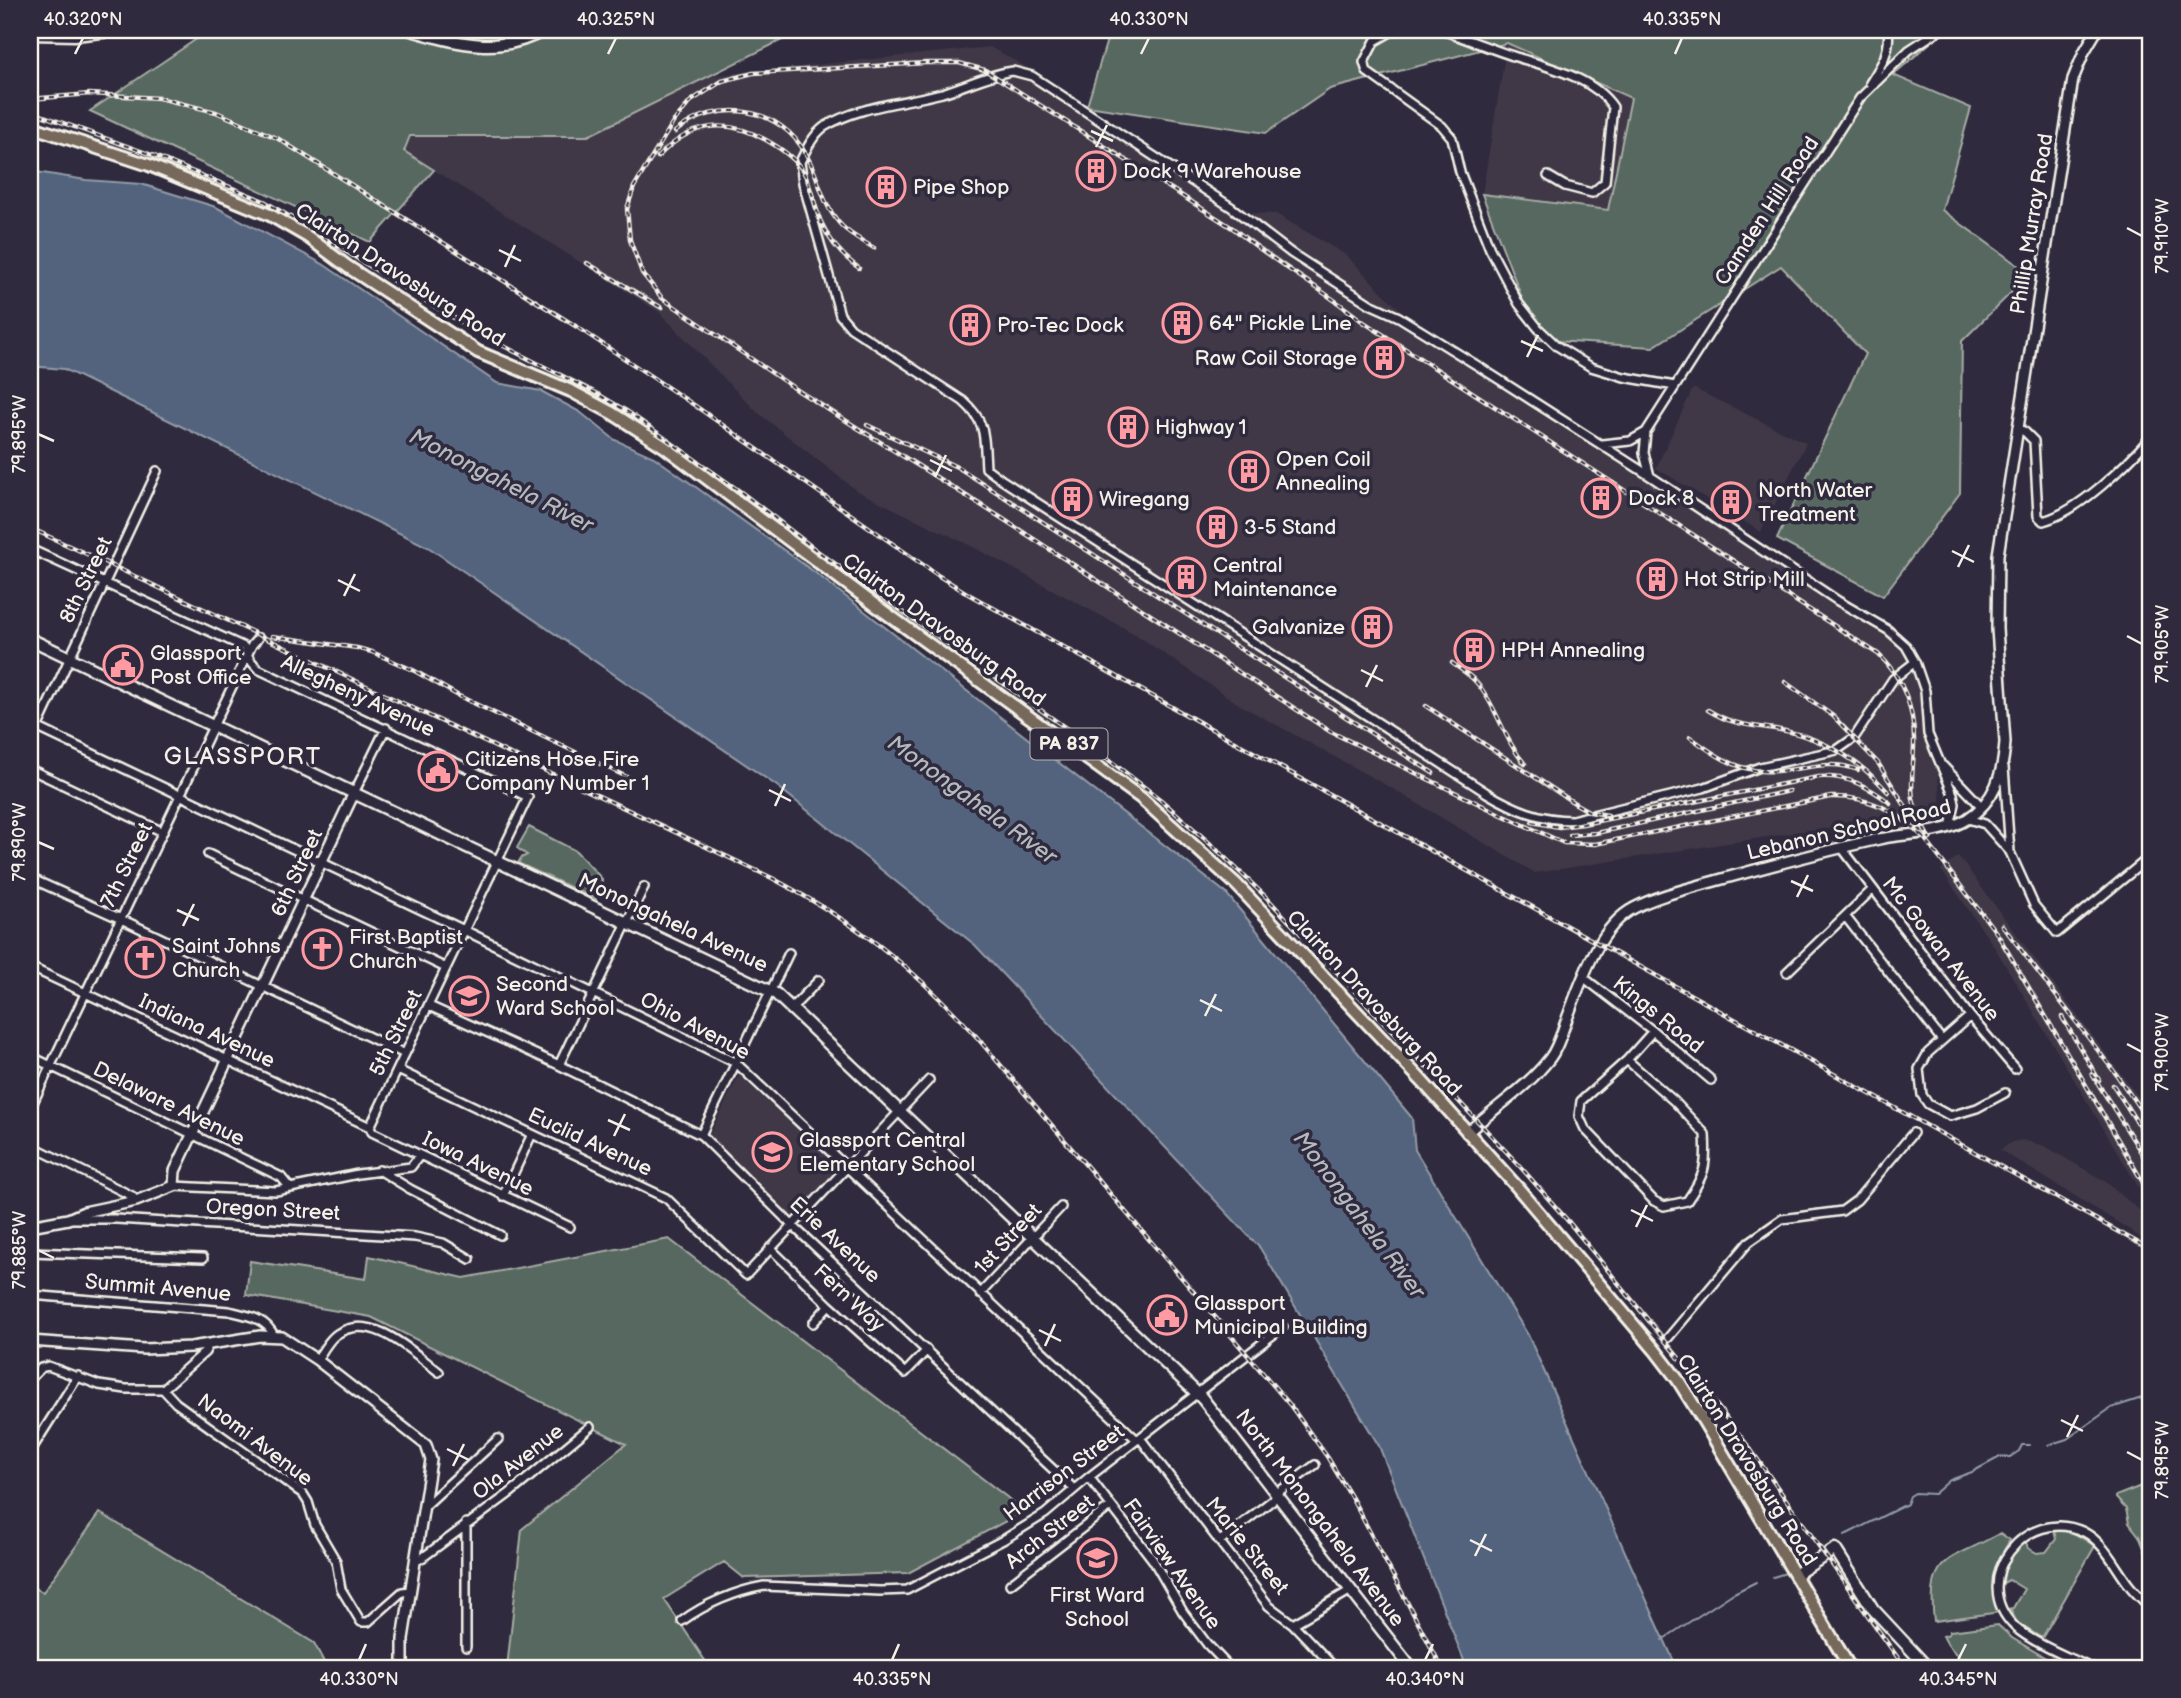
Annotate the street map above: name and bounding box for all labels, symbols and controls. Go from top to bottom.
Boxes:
text: 40.320°N [43,9,123,30]
text: 40.325°N [577,9,655,30]
text: 40.330°N [1109,9,1189,30]
text: 40.335°N [1642,9,1722,30]
street label: Camden Hill Road [1710,132,1824,290]
street label: Phillip Murray Road [2005,132,2059,316]
building icon: Dock 9 Warehouse [1075,150,1117,192]
place label: Dock 9 Warehouse [1123,159,1301,184]
building icon: Pipe Shop [865,166,907,208]
place label: Pipe Shop [913,175,1009,200]
street label: Clairton Dravosburg Road [290,198,510,352]
text: 79.910°W [2152,198,2173,274]
building icon: 64" Pickle Line [1161,302,1203,344]
building icon: Pro-Tec Dock [949,304,991,346]
place label: 64" Pickle Line [1209,311,1352,336]
place label: Pro-Tec Dock [997,313,1124,338]
building icon: Raw Coil Storage [1363,337,1405,379]
place label: Raw Coil Storage [1195,346,1357,371]
text: 79.895°W [9,394,30,473]
building icon: Highway 1 [1107,406,1149,448]
place label: Highway 1 [1155,415,1247,440]
water label: Monongahela River [405,423,599,540]
place label: Open Coil Annealing [1276,447,1371,496]
building icon: Open Coil Annealing [1228,450,1270,492]
building icon: Dock 8 [1580,477,1622,519]
building icon: Wiregang [1051,478,1093,520]
place label: North Water Treatment [1758,478,1873,527]
building icon: North Water Treatment [1710,481,1752,523]
place label: Dock 8 [1628,486,1694,511]
place label: Wiregang [1099,487,1190,512]
building icon: 3-5 Stand [1196,506,1238,548]
place label: 3-5 Stand [1244,515,1336,540]
street label: 8th Street [54,532,118,627]
street label: Clairton Dravosburg Road [838,548,1050,712]
place label: Central Maintenance [1213,553,1337,602]
building icon: Central Maintenance [1165,556,1207,598]
building icon: Hot Strip Mill [1636,558,1678,600]
place label: Hot Strip Mill [1684,567,1805,592]
text: 79.905°W [2152,604,2173,683]
building icon: Galvanize [1351,606,1393,648]
place label: Galvanize [1252,615,1345,640]
building icon: HPH Annealing [1453,629,1495,671]
place label: HPH Annealing [1501,638,1645,663]
place label: Glassport Post Office [150,641,251,690]
public building icon: Glassport Post Office [102,644,144,686]
street label: Allegheny Avenue [277,649,439,743]
water label: Monongahela River [882,729,1063,872]
road number: PA 837 [1030,729,1108,760]
district label: GLASSPORT [164,742,322,771]
place label: Citizens Hose Fire Company Number 1 [465,747,650,796]
public building icon: Citizens Hose Fire Company Number 1 [417,750,459,792]
street label: Lebanon School Road [1744,794,1954,866]
text: 79.890°W [9,802,30,881]
street label: 7th Street [96,818,158,912]
street label: 6th Street [266,825,328,921]
street label: Monongahela Avenue [574,868,772,978]
street label: Mc Gowan Avenue [1877,872,2005,1026]
street label: Clairton Dravosburg Road [1281,905,1467,1101]
place label: First Baptist Church [349,925,463,974]
church icon: First Baptist Church [301,928,343,970]
place label: Saint Johns Church [172,934,281,983]
church icon: Saint Johns Church [124,937,166,979]
street label: Kings Road [1608,971,1708,1059]
place label: Second Ward School [496,972,614,1021]
school or university icon: Second Ward School [448,975,490,1017]
street label: 5th Street [364,985,428,1080]
street label: Ohio Avenue [636,987,754,1065]
street label: Indiana Avenue [135,989,279,1073]
text: 79.900°W [2152,1012,2173,1092]
street label: Delaware Avenue [89,1056,249,1152]
street label: Euclid Avenue [524,1102,656,1182]
street label: Iowa Avenue [418,1126,538,1202]
water label: Monongahela River [1287,1126,1432,1306]
place label: Glassport Central Elementary School [799,1128,975,1177]
school or university icon: Glassport Central Elementary School [751,1131,793,1173]
street label: Erie Avenue [784,1192,886,1288]
street label: Oregon Street [205,1194,341,1226]
street label: 1st Street [969,1198,1047,1280]
text: 79.885°W [9,1210,30,1289]
street label: Fern Way [808,1259,890,1337]
street label: Summit Avenue [84,1269,232,1307]
place label: Glassport Municipal Building [1194,1291,1368,1340]
public building icon: Glassport Municipal Building [1146,1294,1188,1336]
street label: Clairton Dravosburg Road [1672,1350,1822,1570]
street label: Naomi Avenue [192,1388,318,1492]
street label: North Monongahela Avenue [1230,1404,1410,1632]
street label: Ola Avenue [468,1419,568,1505]
street label: Harrison Street [999,1419,1130,1526]
text: 79.895°W [2152,1420,2173,1499]
street label: Arch Street [1001,1489,1100,1574]
street label: Marie Street [1200,1492,1294,1600]
street label: Fairview Avenue [1118,1494,1226,1634]
school or university icon: First Ward School [1076,1537,1118,1579]
place label: First Ward School [1049,1583,1145,1632]
text: 40.330°N [319,1669,399,1690]
text: 40.335°N [852,1669,932,1690]
text: 40.340°N [1385,1669,1465,1690]
text: 40.345°N [1918,1669,1998,1690]

